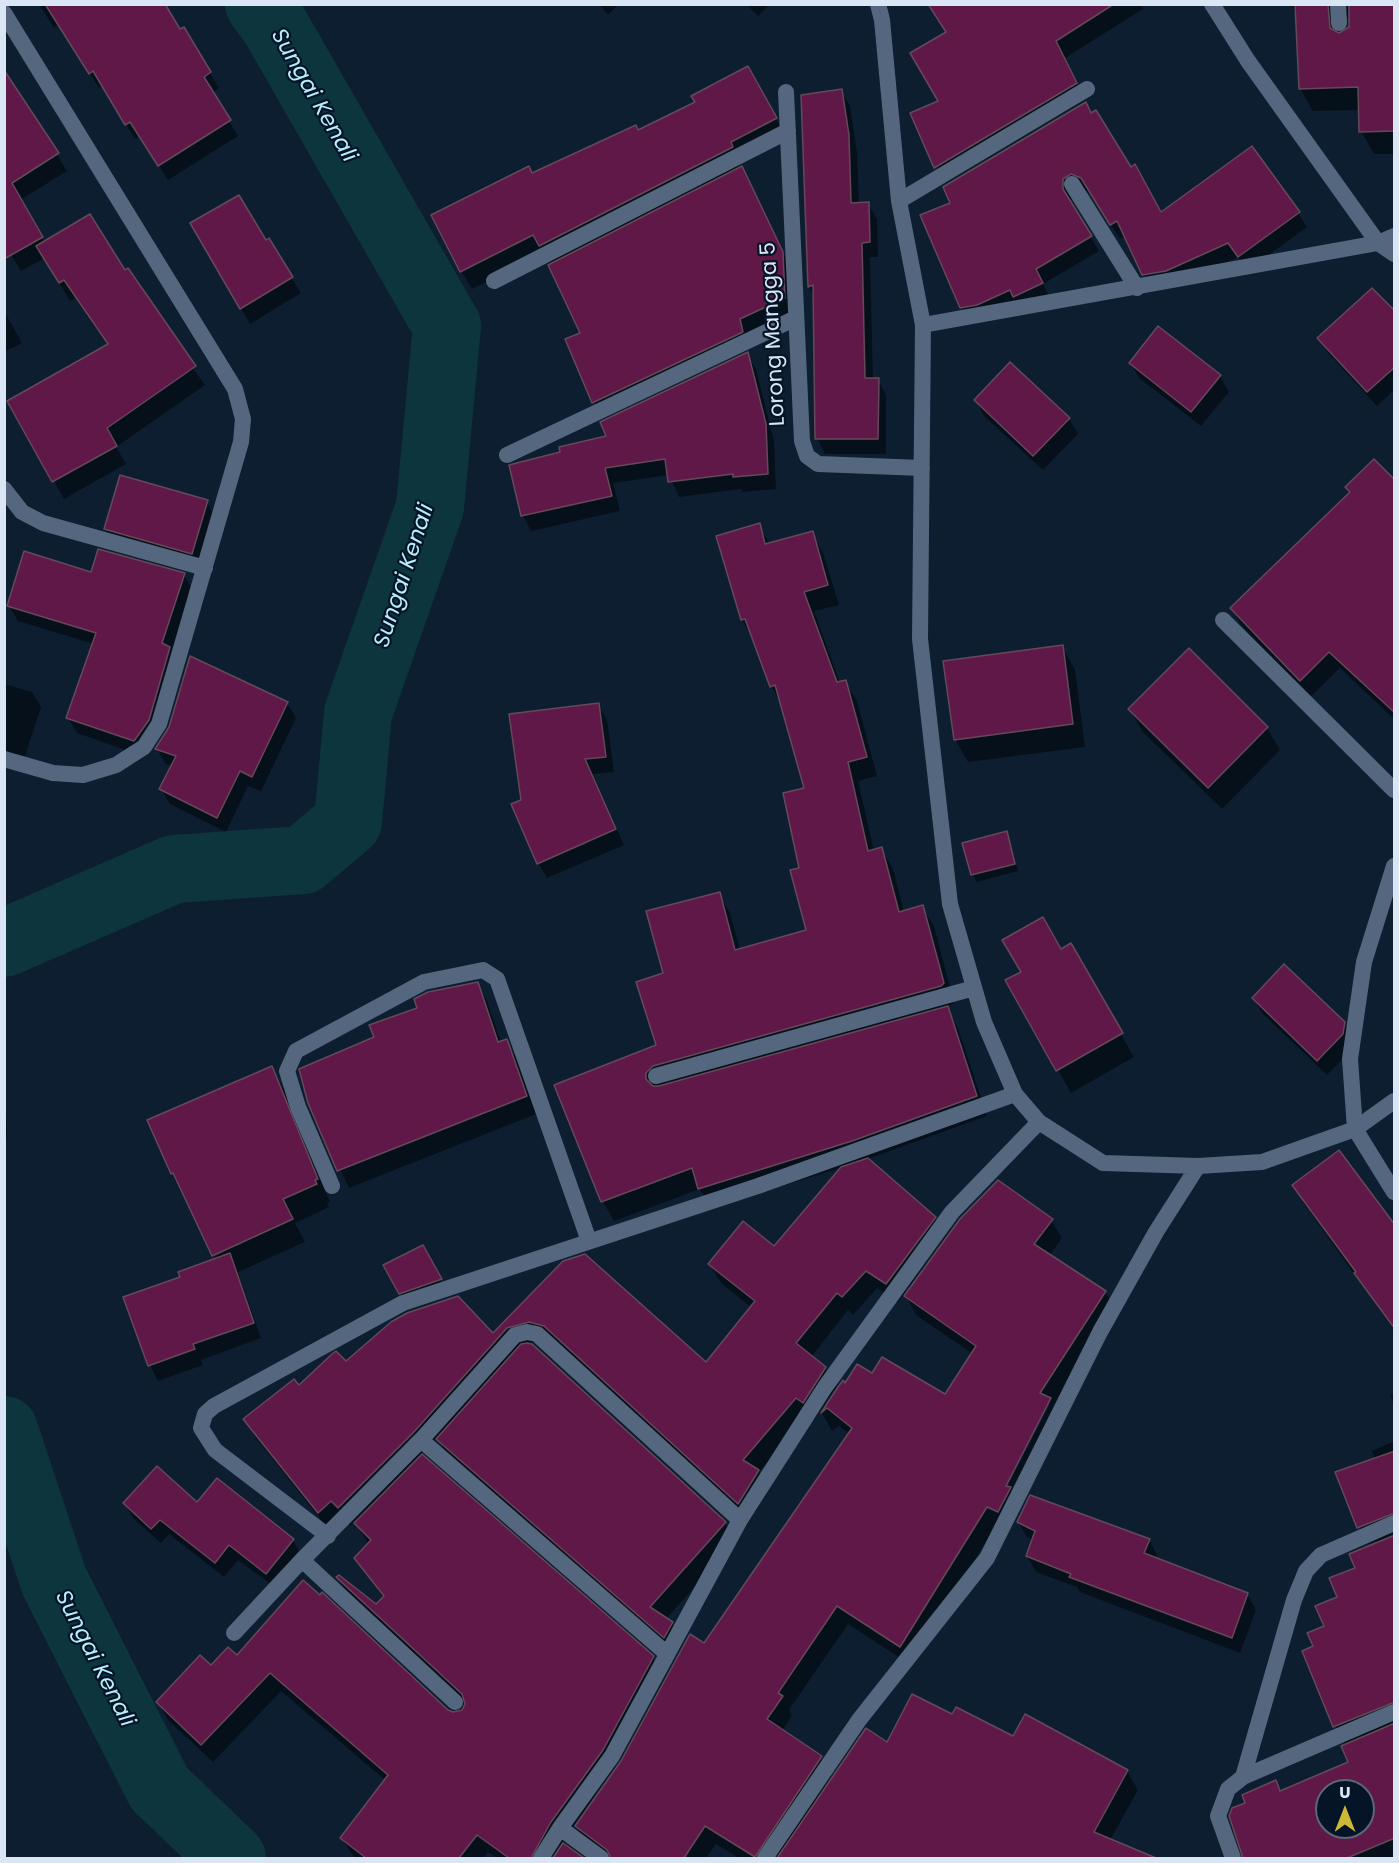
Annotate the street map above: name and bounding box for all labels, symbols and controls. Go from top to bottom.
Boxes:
water label: Sungai Kenali [264,25,362,167]
street label: Lorong Mangga 5 [757,241,791,427]
water label: Sungai Kenali [369,501,441,651]
water label: Sungai Kenali [48,1587,140,1731]
north arrow [1315,1779,1375,1839]
text: U [1339,1781,1351,1804]

